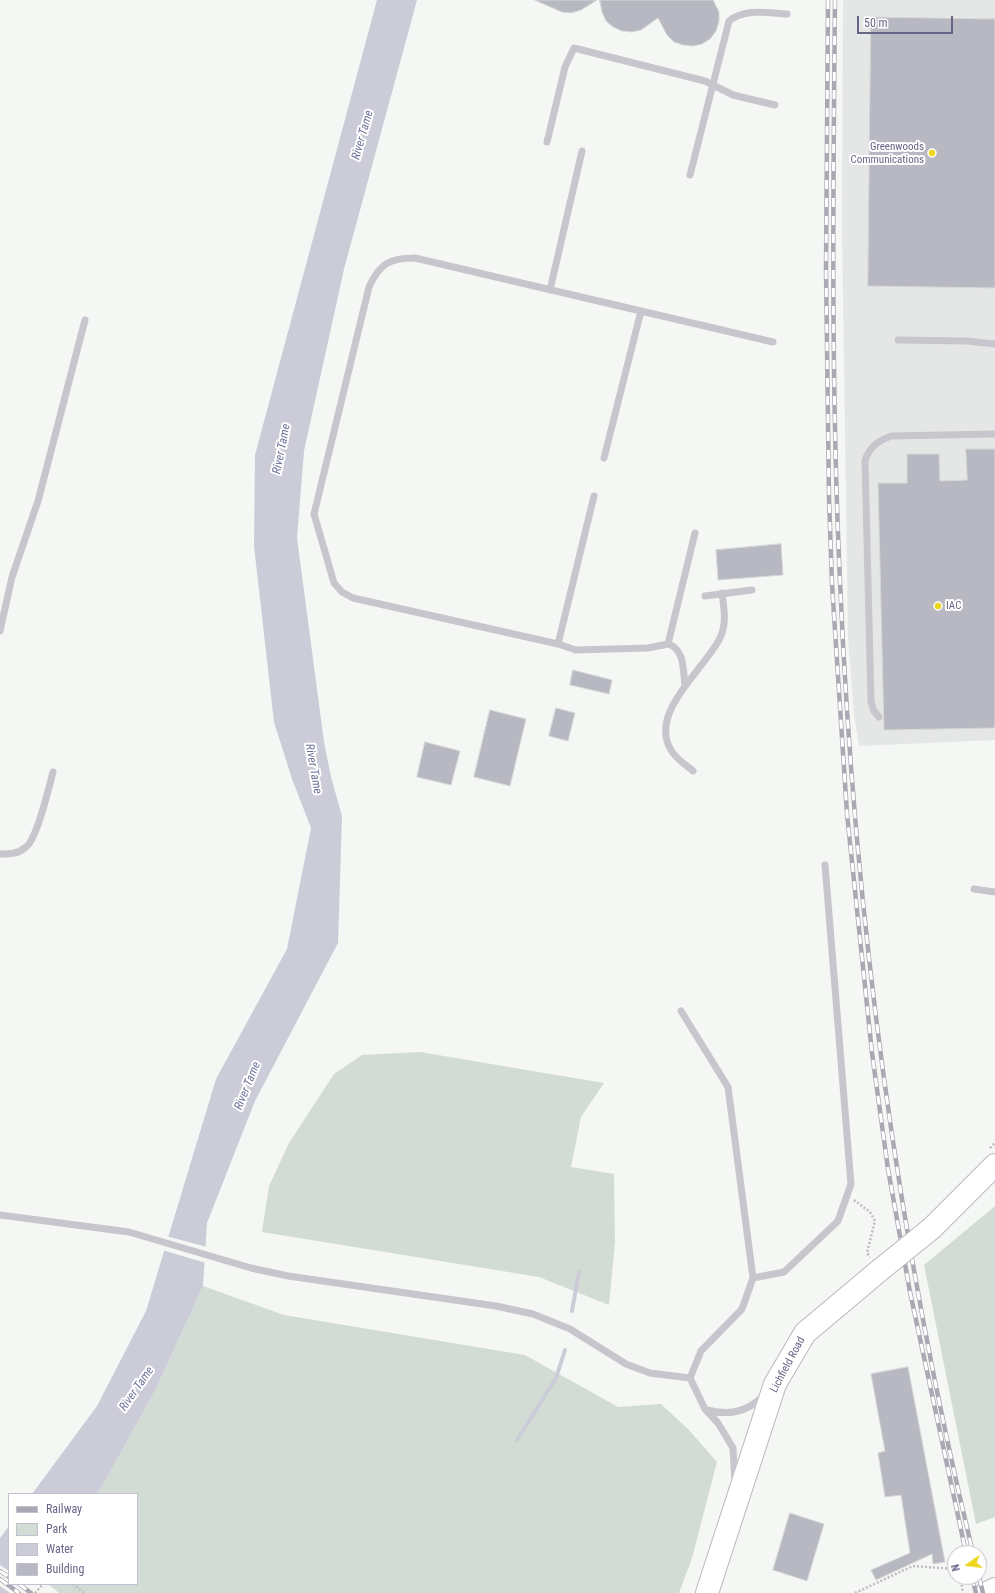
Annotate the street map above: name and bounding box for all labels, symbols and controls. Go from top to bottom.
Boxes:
scale bar [859,8,955,34]
text: 50 m [864,16,888,30]
water label: River Tame [349,109,377,161]
place label: Greenwoods Communications [851,140,924,166]
marker: Greenwoods Communications [927,148,937,158]
water label: River Tame [270,423,294,475]
place label: IAC [946,599,961,613]
marker: IAC [933,601,943,611]
water label: River Tame [302,743,324,795]
water label: River Tame [232,1060,264,1112]
street label: Lichfield Road [768,1335,808,1395]
water label: River Tame [117,1364,157,1414]
legend [8,1493,138,1585]
text: Railway [46,1502,82,1516]
text: Park [46,1522,67,1536]
text: Water [46,1542,74,1556]
north arrow [947,1545,987,1585]
text: Building [46,1562,84,1576]
text: N [949,1563,963,1573]

